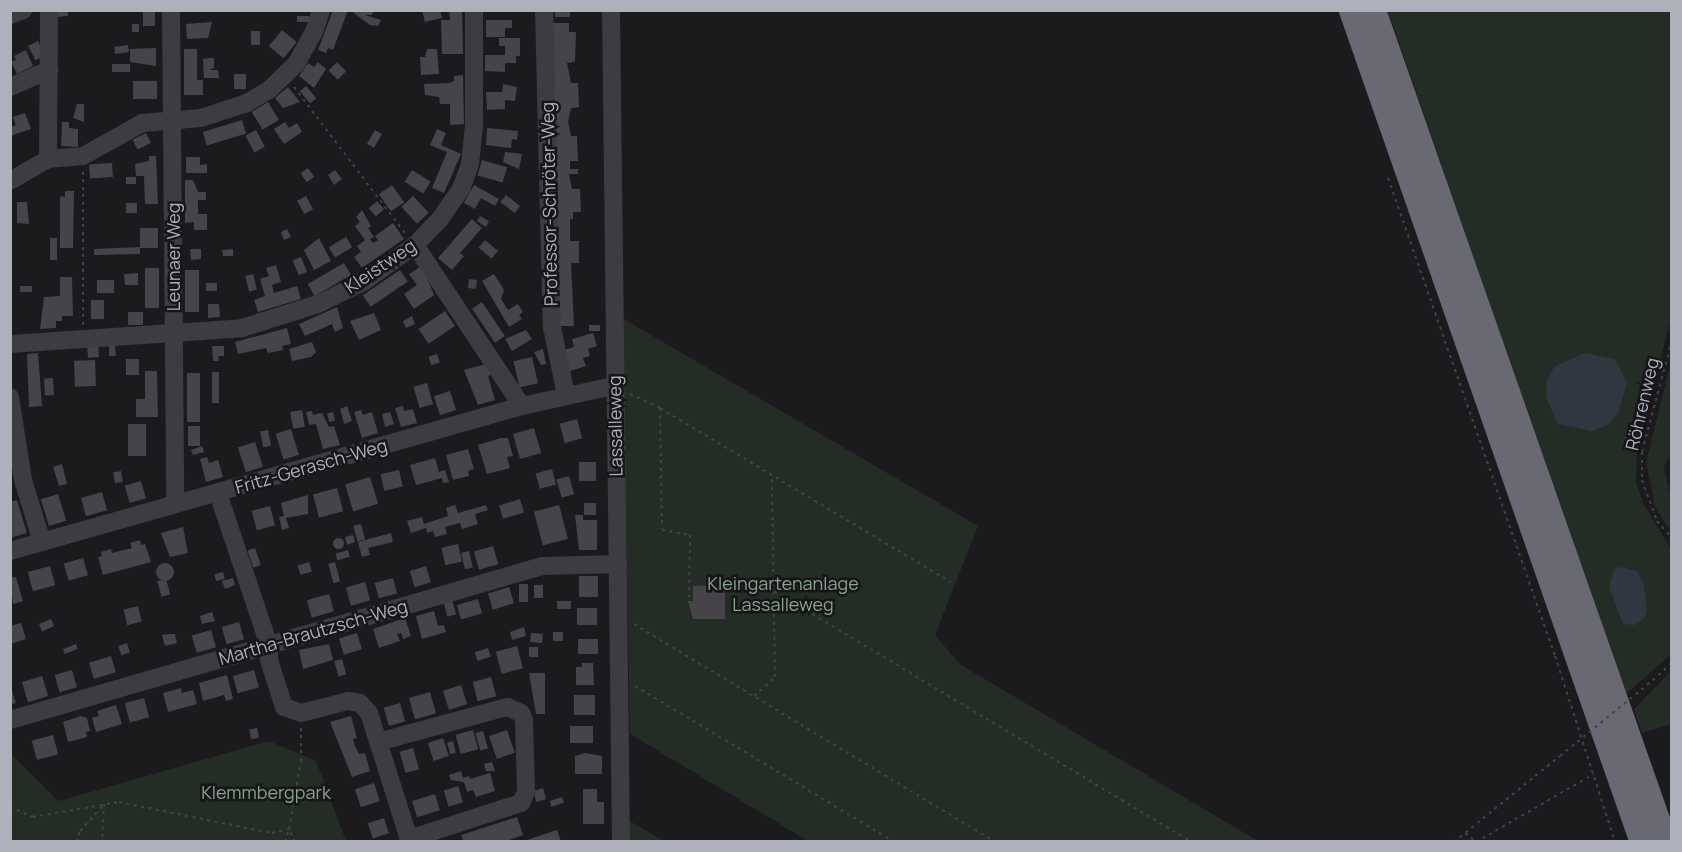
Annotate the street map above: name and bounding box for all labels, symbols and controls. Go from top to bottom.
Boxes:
street label: Professor-Schröter-Weg [536,102,562,306]
street label: Leunaer Weg [162,203,184,311]
street label: Kleistweg [340,234,420,298]
street label: Röhrenweg [1621,355,1663,453]
street label: Lassalleweg [603,375,627,477]
street label: Fritz-Gerasch-Weg [232,434,390,498]
park label: Kleingartenanlage Lassalleweg [707,573,859,616]
street label: Martha-Brautzsch-Weg [216,595,410,669]
park label: Klemmbergpark [201,781,331,803]

